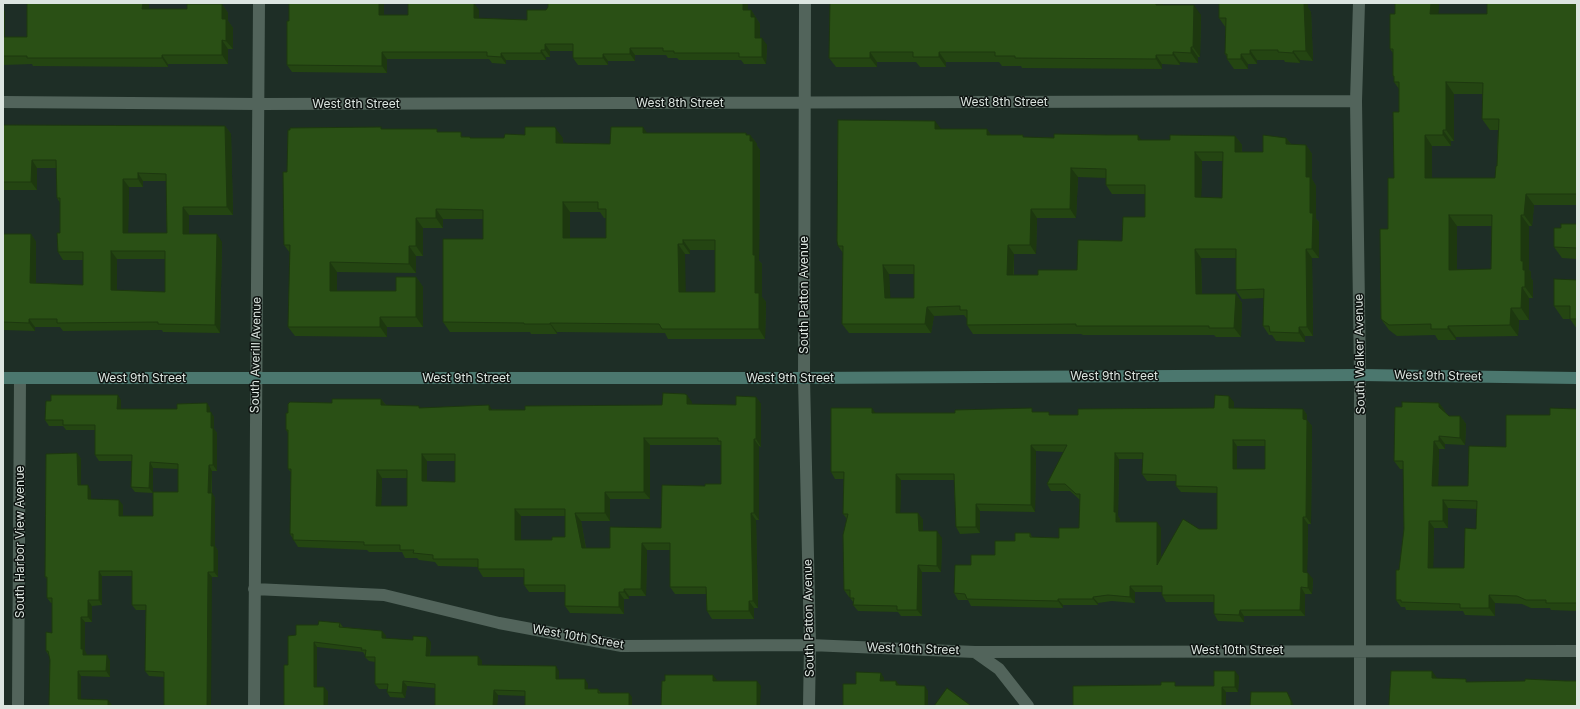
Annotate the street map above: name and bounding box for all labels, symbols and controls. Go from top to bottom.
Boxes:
street label: West 8th Street [960,95,1048,109]
street label: West 8th Street [636,96,724,110]
street label: West 8th Street [312,97,400,111]
street label: South Patton Avenue [797,236,811,354]
street label: South Walker Avenue [1352,294,1368,414]
street label: South Averill Avenue [248,297,264,413]
street label: West 9th Street [1394,368,1482,384]
street label: West 9th Street [1070,369,1158,383]
street label: West 9th Street [98,371,186,385]
street label: West 9th Street [422,371,510,385]
street label: West 9th Street [746,371,834,385]
street label: South Harbor View Avenue [13,466,27,618]
street label: South Patton Avenue [801,559,817,677]
street label: West 10th Street [531,622,625,652]
street label: West 10th Street [866,640,960,658]
street label: West 10th Street [1191,643,1283,657]

